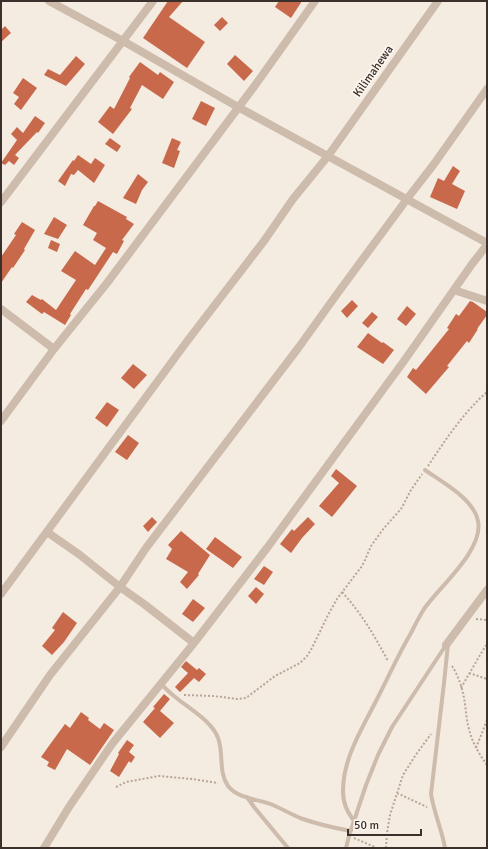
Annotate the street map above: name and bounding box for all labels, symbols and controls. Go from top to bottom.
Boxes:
street label: Kilimahewa [350,42,397,100]
scale bar [348,811,421,837]
text: 50 m [354,818,379,833]

